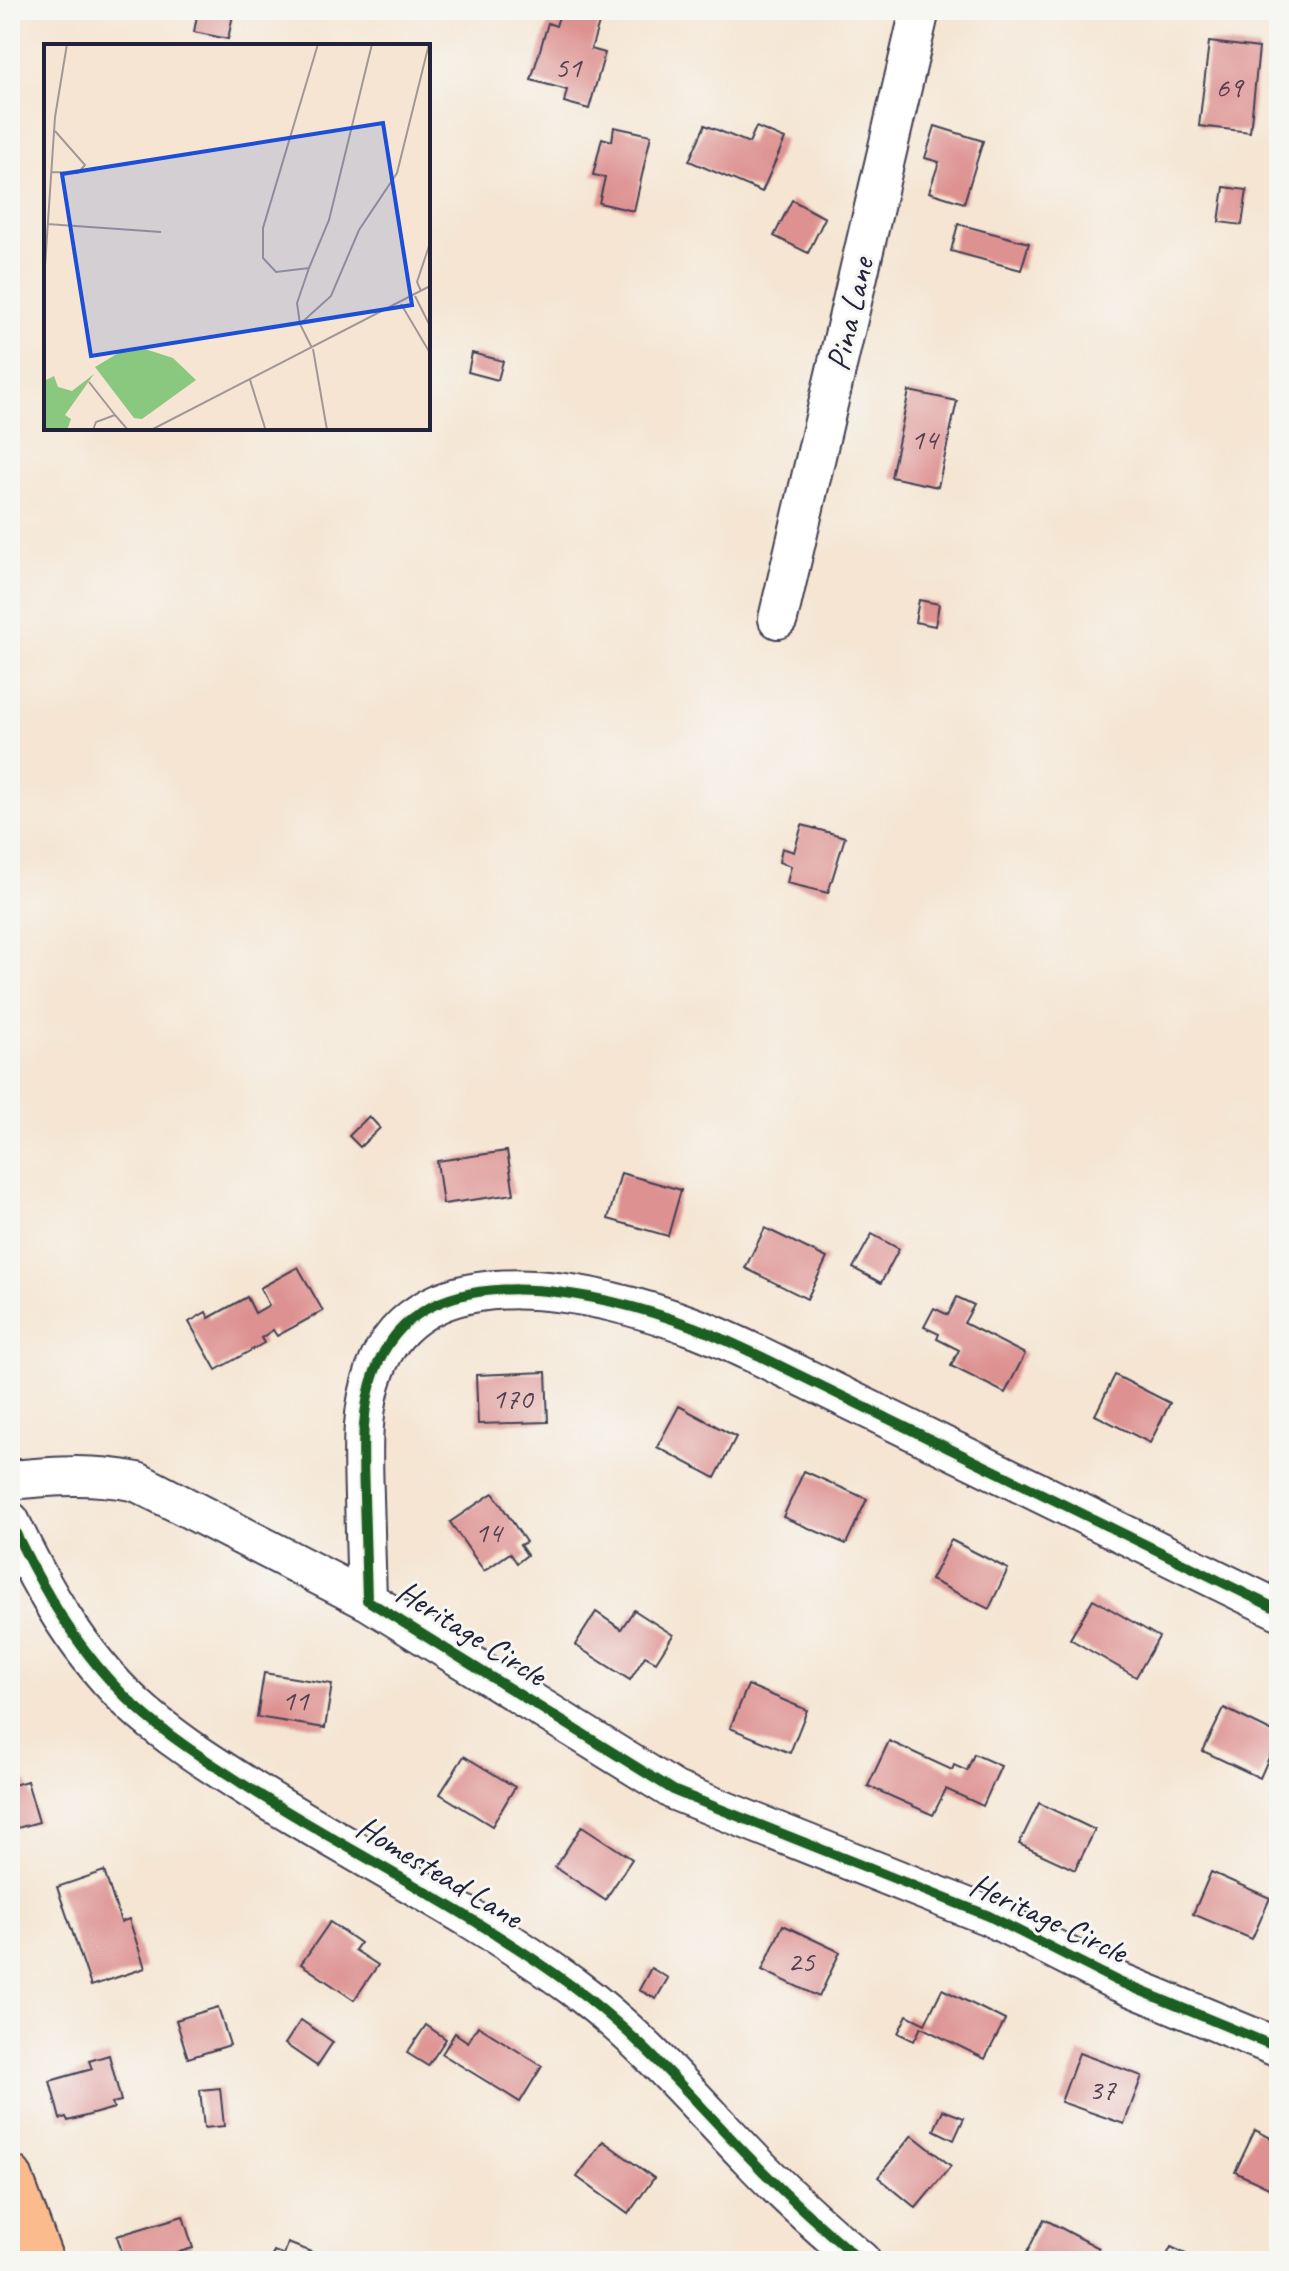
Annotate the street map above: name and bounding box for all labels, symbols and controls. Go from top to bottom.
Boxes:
inset map [44,44,430,430]
house number: 51 [555,48,583,86]
house number: 69 [1216,68,1245,106]
street label: Pina Lane [816,251,884,375]
house number: 14 [911,420,940,458]
house number: 170 [492,1379,535,1417]
house number: 14 [475,1513,504,1551]
street label: Heritage Circle [389,1569,556,1696]
house number: 11 [282,1681,310,1719]
street label: Homestead Lane [349,1805,532,1939]
street label: Heritage Circle [963,1862,1136,1973]
house number: 25 [788,1942,816,1980]
house number: 37 [1089,2070,1117,2108]

